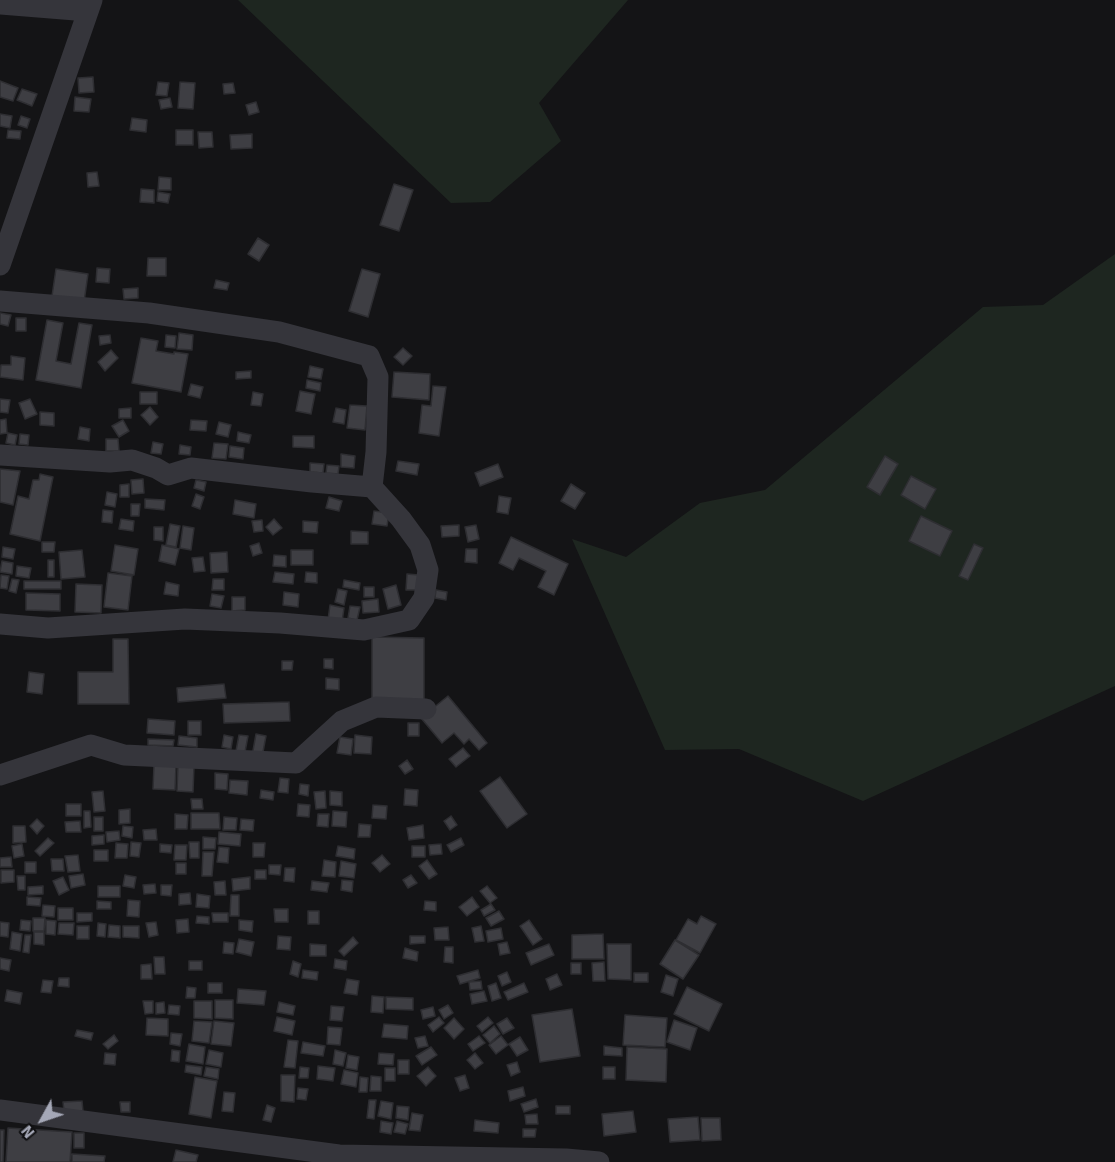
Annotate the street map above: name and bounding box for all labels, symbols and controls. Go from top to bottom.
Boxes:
north arrow [12,1090,72,1150]
text: N [17,1121,39,1142]

